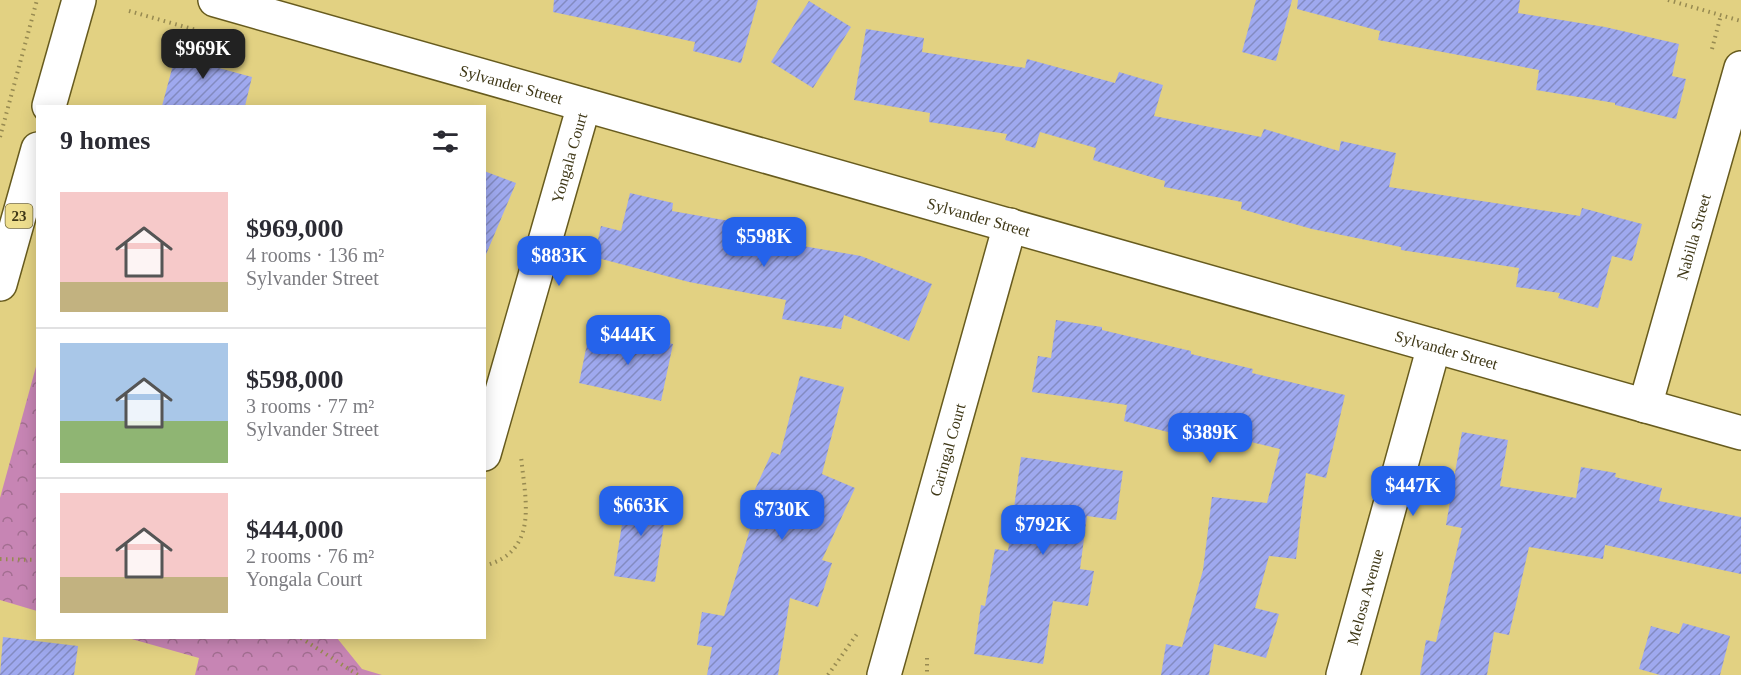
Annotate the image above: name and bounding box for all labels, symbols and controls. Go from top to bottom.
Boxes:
pin: $969K [161,29,245,80]
text: $969K [175,37,231,59]
street label: Sylvander Street [458,62,565,107]
street label: Yongala Court [548,110,590,205]
icon: filters [429,125,462,158]
text: 9 homes [60,126,150,155]
street label: Nabilla Street [1673,191,1714,282]
street label: Sylvander Street [925,195,1033,240]
road number: 23 [5,204,32,228]
text: $969,000 [246,214,344,243]
icon: home [108,216,180,288]
pin: $598K [722,217,806,268]
text: $598K [736,225,792,247]
pin: $883K [517,236,601,287]
text: 4 rooms · 136 m² [246,244,384,266]
text: $883K [531,244,587,266]
text: Sylvander Street [246,267,379,289]
pin: $444K [586,315,670,366]
text: $444K [600,323,656,345]
street label: Sylvander Street [1393,327,1500,373]
text: $598,000 [246,365,344,394]
icon: home [108,367,180,439]
text: 3 rooms · 77 m² [246,395,374,417]
street label: Caringal Court [927,401,969,498]
pin: $389K [1168,413,1252,464]
text: Sylvander Street [246,418,379,440]
text: $389K [1182,421,1238,443]
pin: $447K [1371,466,1455,517]
text: $447K [1385,474,1441,496]
pin: $663K [599,486,683,537]
pin: $730K [740,490,824,541]
text: $663K [613,494,669,516]
text: $730K [754,498,810,520]
pin: $792K [1001,505,1085,556]
text: $792K [1015,513,1071,535]
text: $444,000 [246,515,344,544]
icon: home [108,517,180,589]
text: 2 rooms · 76 m² [246,545,374,567]
street label: Melosa Avenue [1344,547,1386,647]
text: Yongala Court [246,568,362,590]

